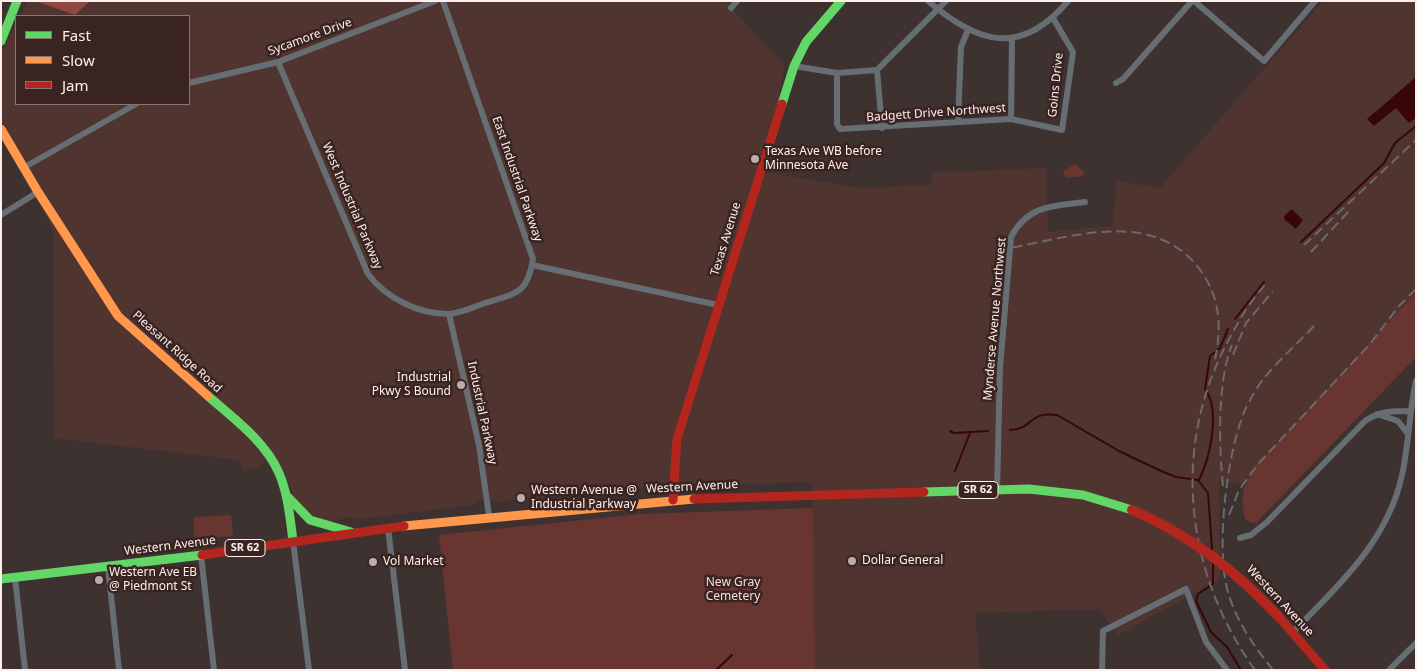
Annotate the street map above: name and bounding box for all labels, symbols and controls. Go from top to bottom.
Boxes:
legend [15,15,190,105]
street label: Sycamore Drive [266,15,354,59]
text: Fast [62,25,91,45]
text: Slow [62,50,95,70]
street label: Goins Drive [1045,52,1067,118]
text: Jam [62,75,89,95]
street label: Badgett Drive Northwest [866,101,1006,125]
street label: East Industrial Parkway [489,114,545,244]
street label: West Industrial Parkway [319,141,385,271]
place label: Texas Ave WB before Minnesota Ave [765,145,882,173]
marker: Texas Ave WB before Minnesota Ave [749,153,761,165]
street label: Texas Avenue [708,200,744,278]
street label: Mynderse Avenue Northwest [981,237,1009,401]
street label: Pleasant Ridge Road [129,308,225,396]
street label: Industrial Parkway [464,360,500,466]
place label: Industrial Pkwy S Bound [372,371,451,399]
marker: Industrial Pkwy S Bound [455,379,467,391]
street label: Western Avenue [646,477,738,497]
road number: SR 62 [958,482,998,498]
place label: Western Avenue @ Industrial Parkway [531,484,637,512]
marker: Western Avenue @ Industrial Parkway [515,492,527,504]
street label: Western Avenue [123,533,217,559]
road number: SR 62 [225,540,265,556]
place label: Dollar General [862,554,943,568]
place label: Vol Market [383,555,444,569]
marker: Dollar General [846,555,858,567]
marker: Vol Market [367,556,379,568]
street label: Western Avenue [1243,562,1317,640]
place label: Western Ave EB @ Piedmont St [109,566,197,594]
marker: Western Ave EB @ Piedmont St [93,574,105,586]
park label: New Gray Cemetery [706,576,760,604]

